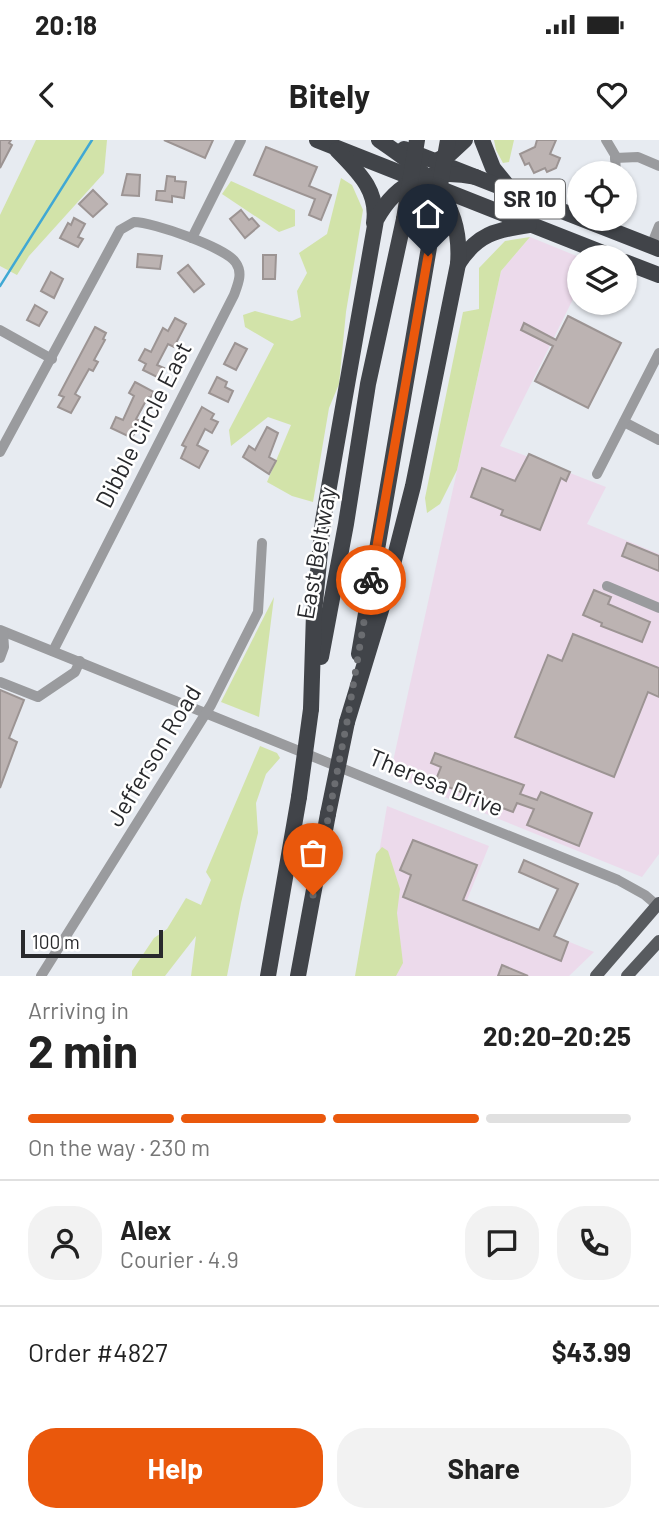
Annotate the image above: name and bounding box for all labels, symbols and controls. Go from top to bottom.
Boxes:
text: 20:18 [35,9,97,40]
icon: back [28,76,66,114]
text: Bitely [289,76,370,114]
icon: heart [593,76,631,114]
map controls [567,161,637,315]
button: locate [567,161,637,231]
road number: SR 10 [495,180,565,218]
pin [398,184,458,256]
icon: home [409,195,447,233]
button: layers [567,245,637,315]
street label: Dibble Circle East [88,337,197,512]
street label: East Beltway [290,484,341,621]
courier [336,545,406,615]
icon: bike [352,561,390,599]
street label: Jefferson Road [99,679,206,831]
street label: Theresa Drive [365,741,508,822]
pin [283,823,343,895]
icon: bag [294,834,332,872]
scale bar [21,927,163,959]
text: 100 m [32,930,80,953]
text: Arriving in [28,996,129,1024]
text: 20:20–20:25 [483,1020,631,1051]
text: 2 min [28,1022,138,1077]
text: On the way · 230 m [28,1133,210,1161]
button: person [28,1206,102,1280]
button: chat [465,1206,539,1280]
button: phone [557,1206,631,1280]
text: Alex [120,1214,171,1245]
text: Courier · 4.9 [120,1245,239,1273]
text: Order #4827 [28,1336,167,1367]
text: $43.99 [552,1336,631,1367]
button: Help [28,1428,323,1508]
button: Share [337,1428,631,1508]

